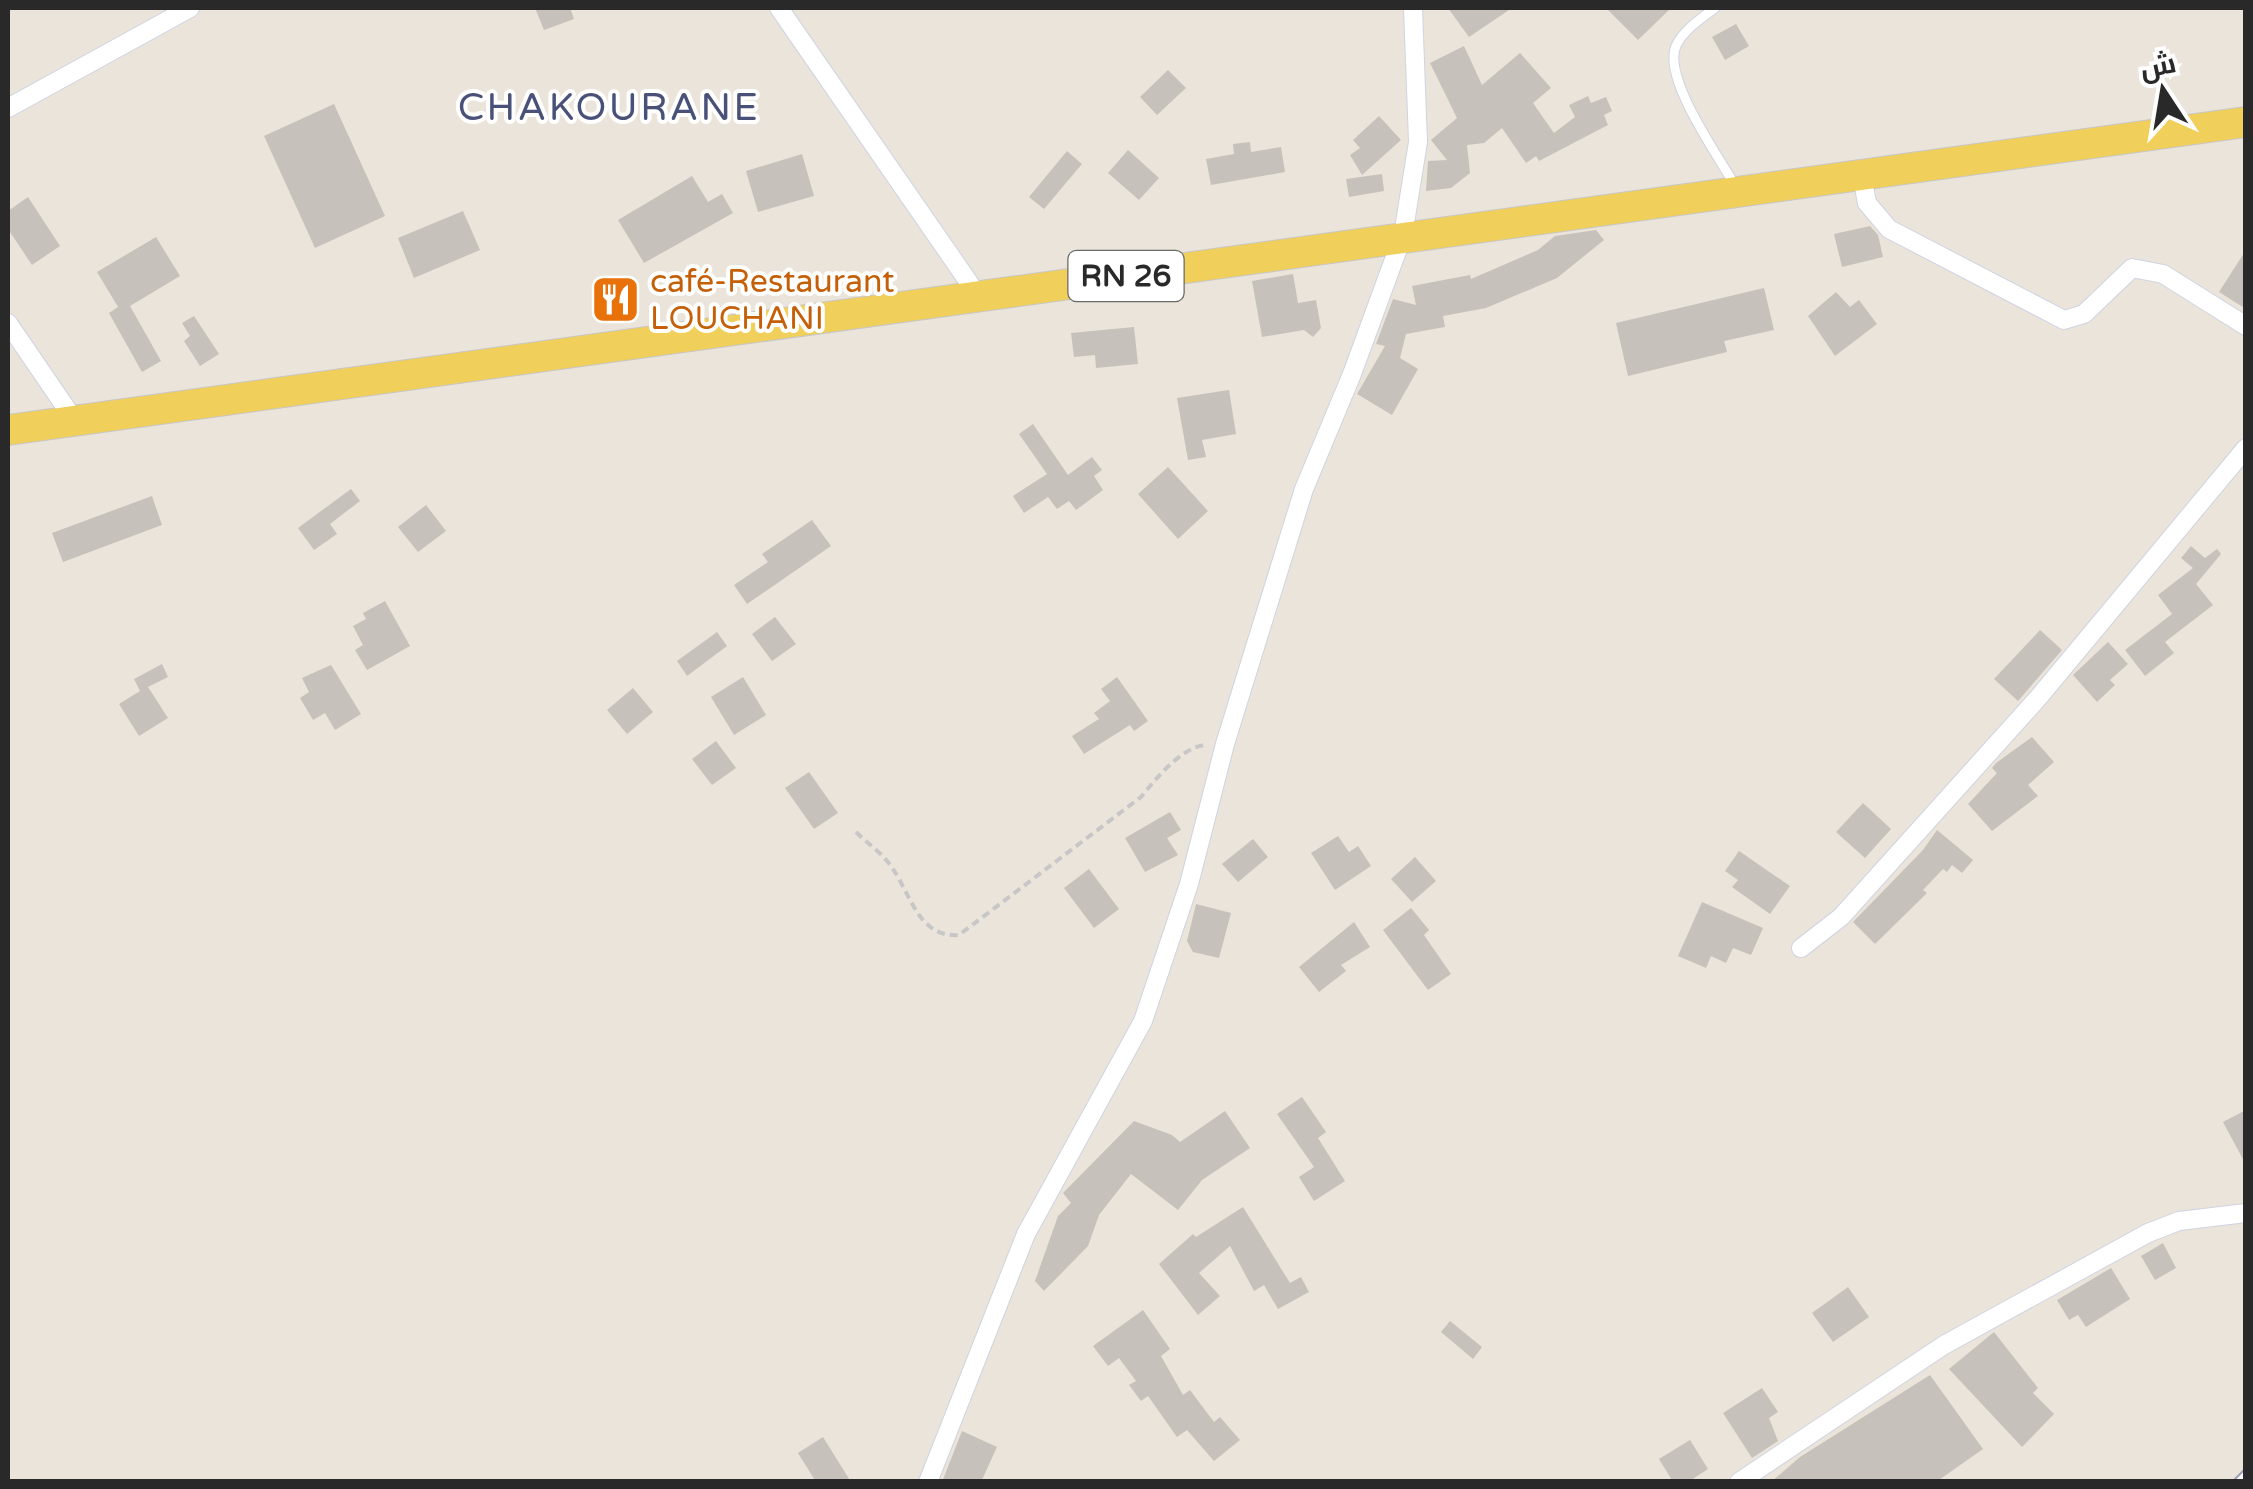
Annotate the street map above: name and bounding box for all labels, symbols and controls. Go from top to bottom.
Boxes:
north arrow [2113,40,2213,140]
text: ش [2137,46,2179,87]
district label: CHAKOURANE [458,85,760,131]
road number: RN 26 [1068,251,1184,301]
place label: café-Restaurant LOUCHANI [650,263,894,338]
restaurant icon: café-Restaurant LOUCHANI [589,274,641,326]

